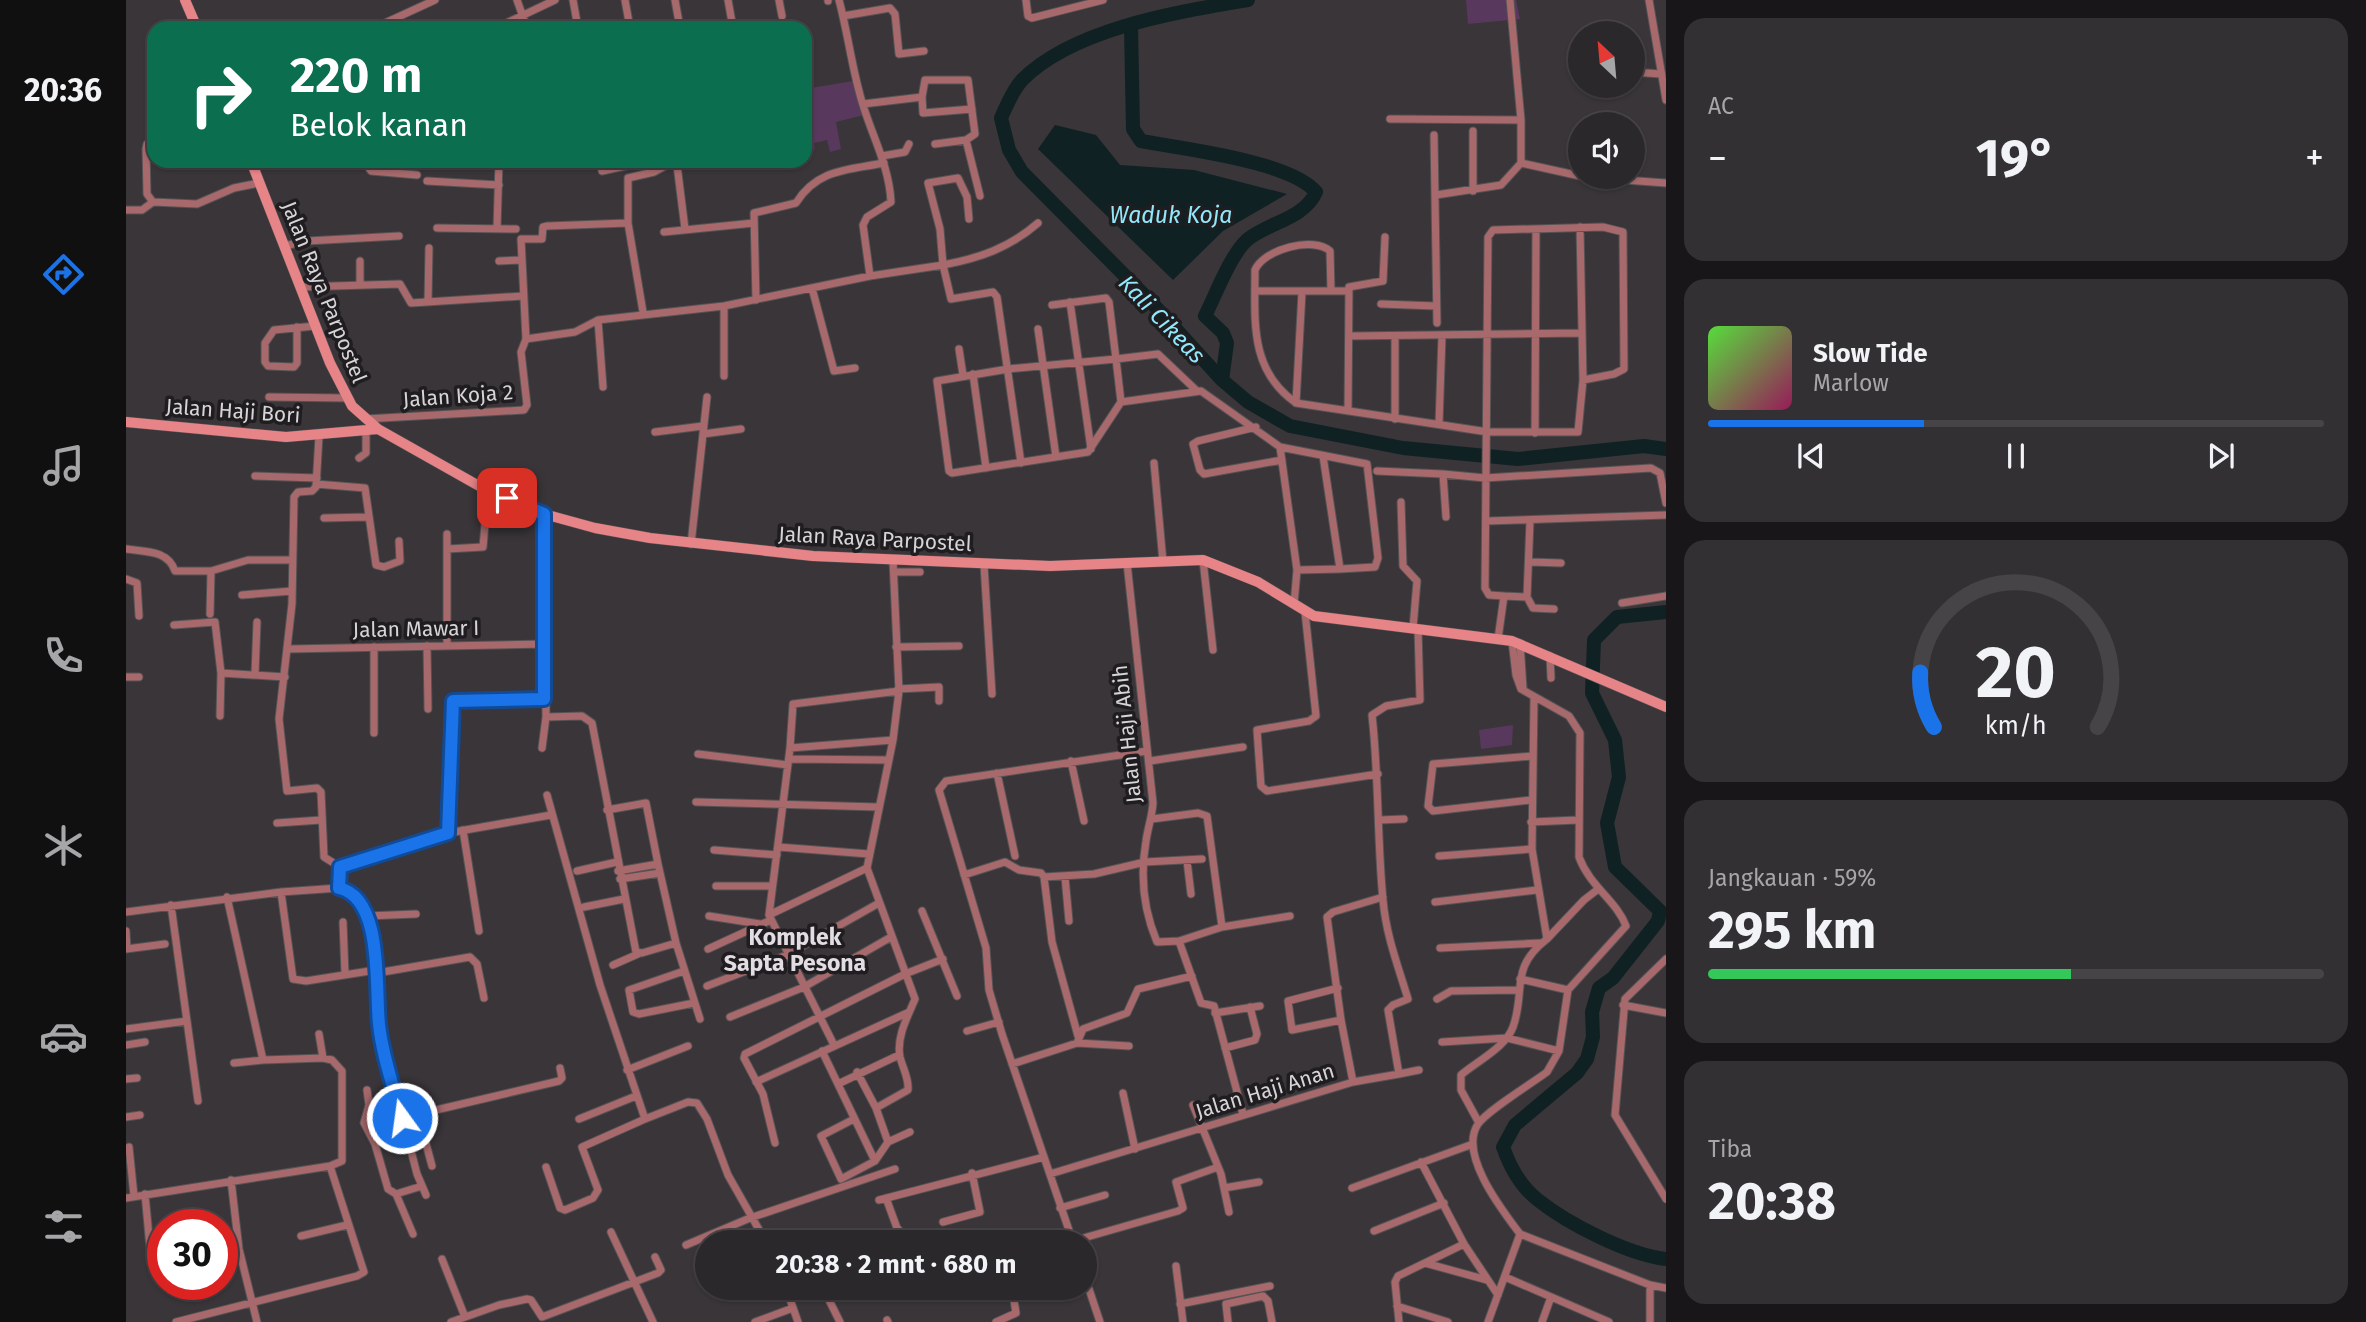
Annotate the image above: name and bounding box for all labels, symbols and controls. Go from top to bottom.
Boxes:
north arrow [1568,21,1645,98]
map controls [1568,21,1645,189]
text: 220 m [290,46,422,105]
icon: right [175,49,266,140]
text: 20:36 [24,71,102,109]
text: AC [1708,92,1734,120]
text: Belok kanan [290,106,468,144]
button: sound [1568,112,1645,189]
text: 19° [1976,127,2056,190]
text: − [1708,135,1727,181]
text: + [2305,135,2324,181]
street label: Jalan Raya Parpostel [276,197,372,387]
water label: Waduk Koja [1110,201,1232,229]
icon: directions [39,250,88,299]
water label: Kali Cikeas [1113,269,1211,369]
text: Slow Tide [1813,338,1928,369]
text: Marlow [1813,369,1889,397]
street label: Jalan Koja 2 [402,379,514,413]
street label: Jalan Haji Bori [165,393,301,429]
icon: previous [1792,437,1830,475]
icon: pause [1997,437,2035,475]
icon: next [2202,437,2240,475]
icon: music [39,441,88,490]
pin [477,468,537,528]
icon: arrive [488,479,526,517]
street label: Jalan Raya Parpostel [778,521,972,557]
street label: Jalan Mawar I [352,615,480,643]
text: 20 [1976,629,2056,716]
icon: phone [39,631,88,680]
street label: Jalan Haji Abih [1107,664,1147,804]
text: km/h [1985,711,2047,741]
icon: climate [39,821,88,870]
text: Jangkauan · 59% [1708,864,1876,892]
text: 295 km [1708,899,1876,962]
district label: Komplek Sapta Pesona [724,923,866,977]
icon: car [39,1012,88,1061]
street label: Jalan Haji Anan [1192,1058,1338,1124]
position arrow [365,1081,439,1155]
text: Tiba [1708,1135,1752,1163]
text: 20:38 [1708,1170,1836,1233]
icon: filters [39,1202,88,1251]
speed limit sign: 30 [147,1209,238,1300]
text: 20:38 · 2 mnt · 680 m [776,1249,1016,1280]

